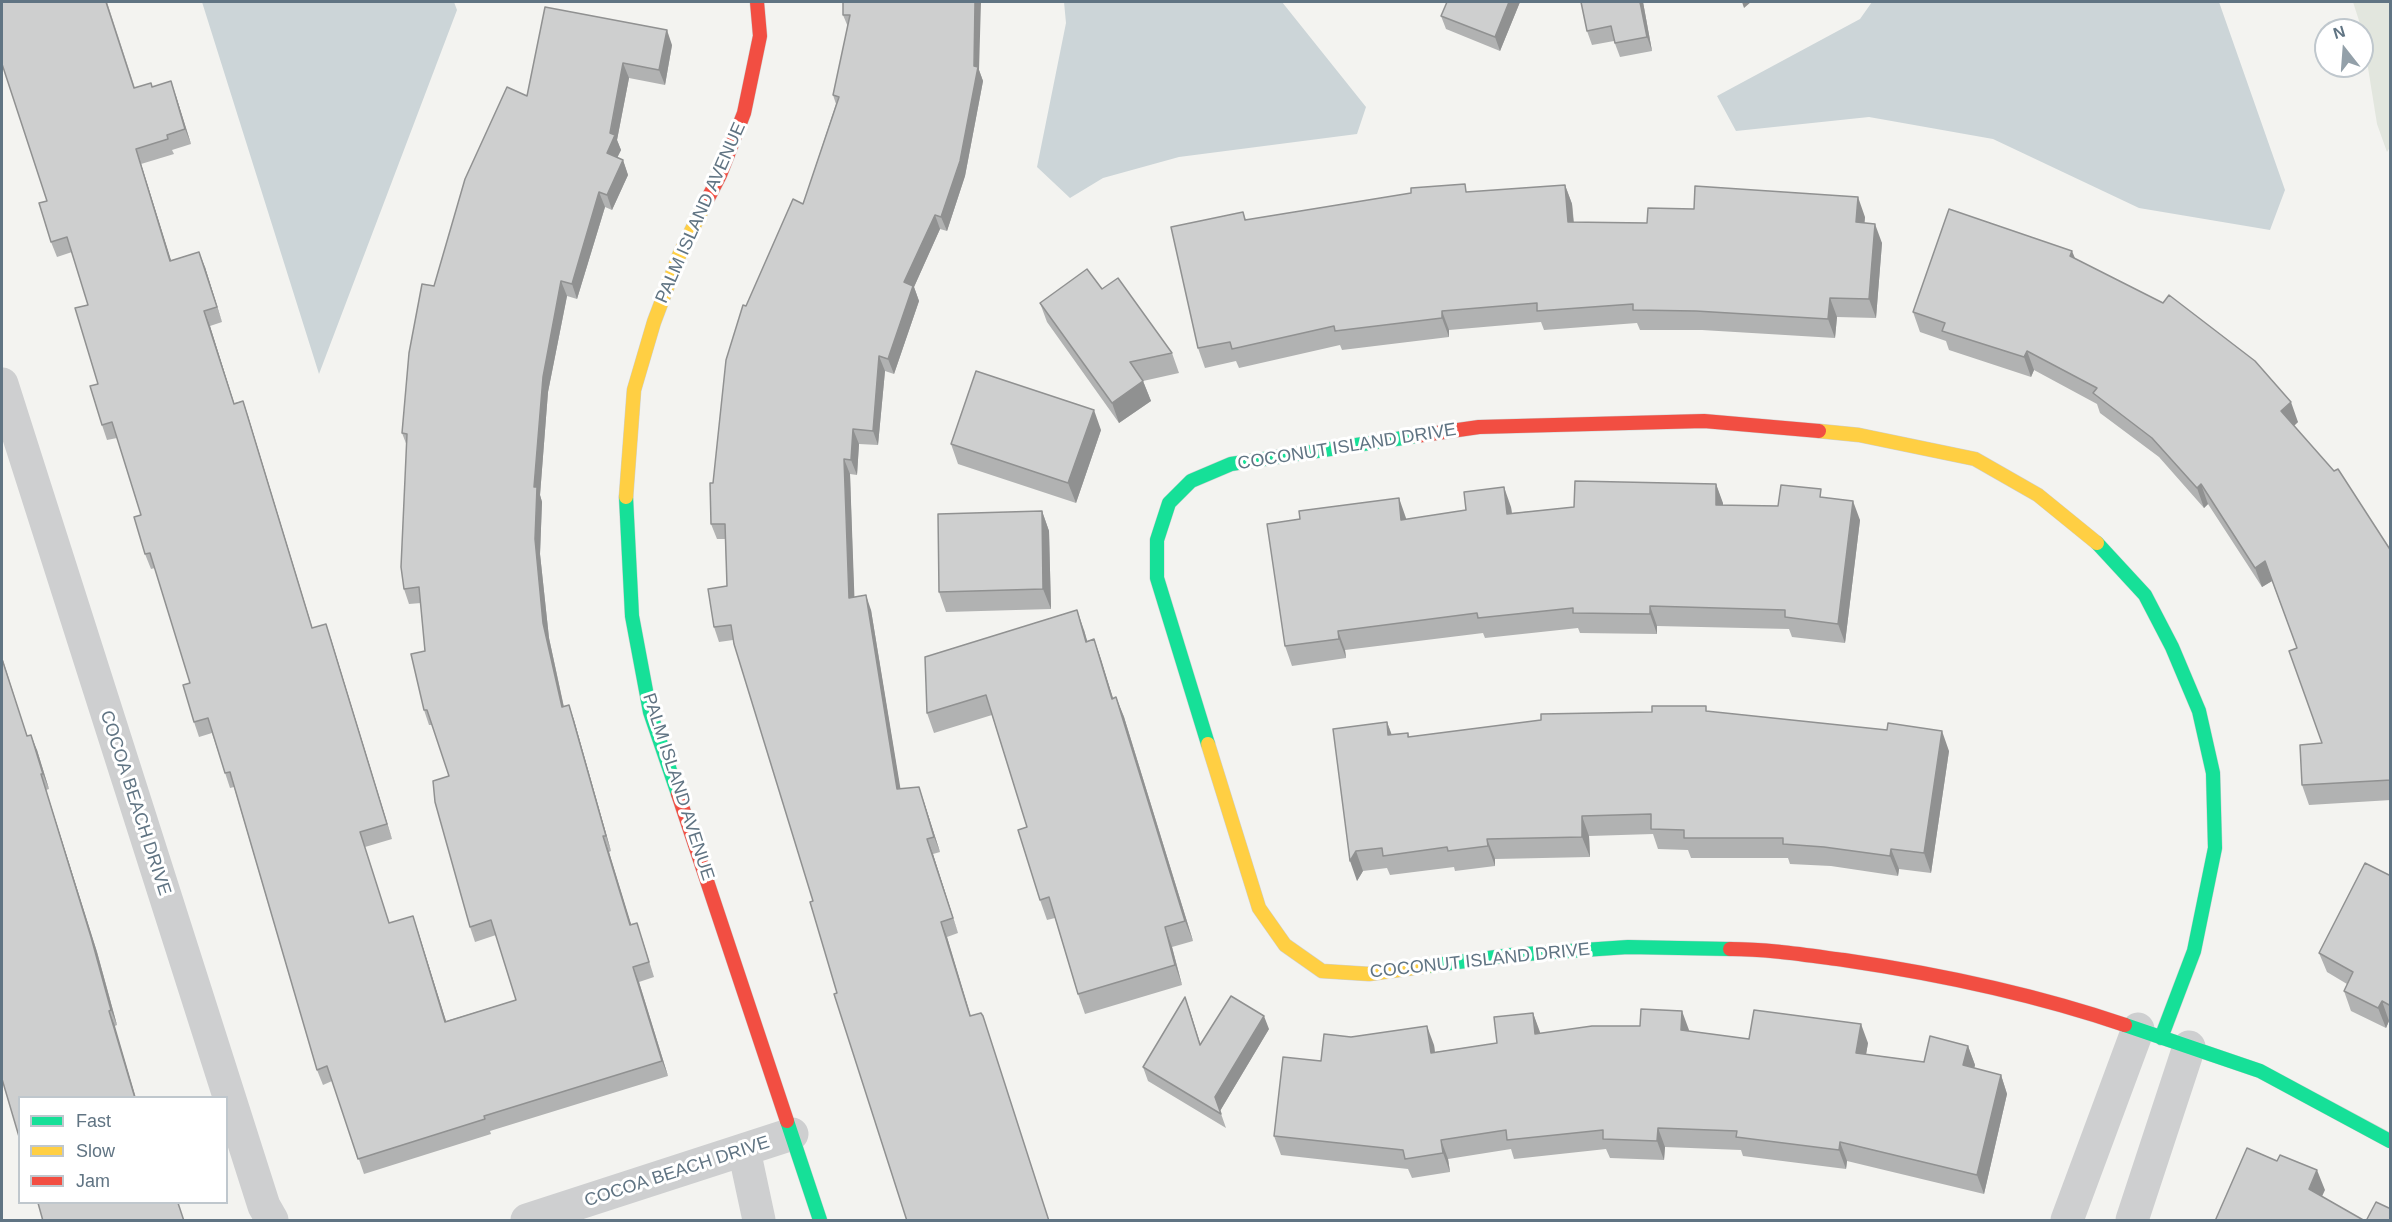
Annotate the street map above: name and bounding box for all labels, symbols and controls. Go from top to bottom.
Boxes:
north arrow [2314,18,2374,78]
text: N [2331,22,2347,42]
street label: PALM ISLAND AVENUE [651,119,751,307]
street label: COCONUT ISLAND DRIVE [1236,419,1458,475]
street label: PALM ISLAND AVENUE [638,691,718,883]
street label: COCOA BEACH DRIVE [95,708,175,898]
street label: COCONUT ISLAND DRIVE [1369,939,1591,983]
legend [18,1096,228,1204]
text: Fast [76,1111,111,1131]
street label: COCOA BEACH DRIVE [582,1132,772,1212]
text: Slow [76,1141,115,1161]
text: Jam [76,1171,110,1191]

